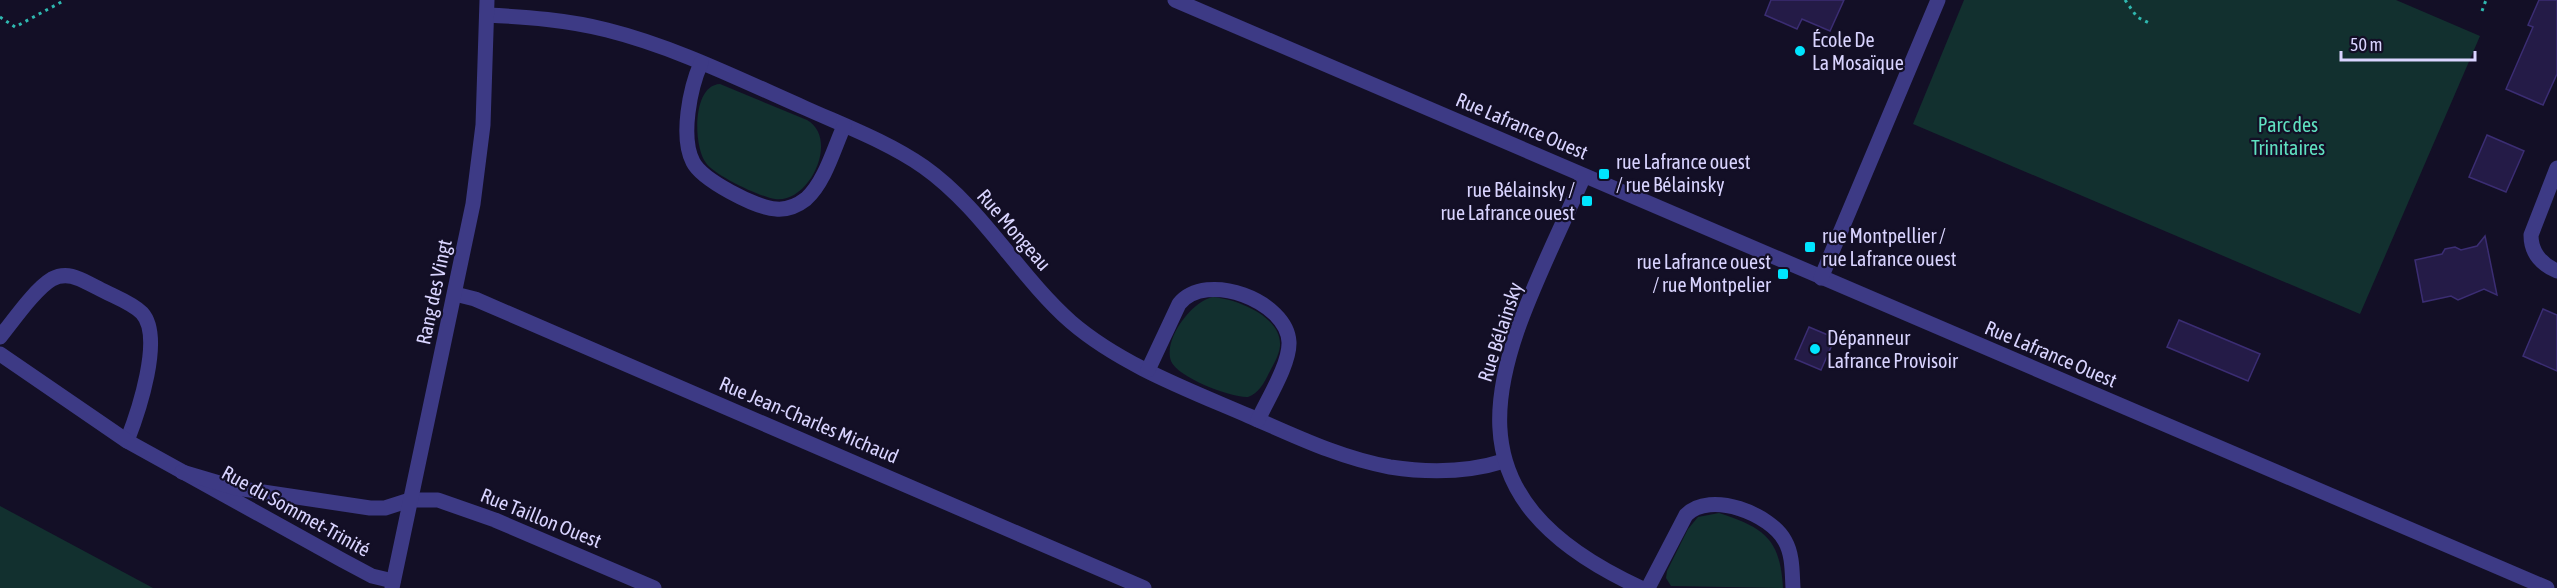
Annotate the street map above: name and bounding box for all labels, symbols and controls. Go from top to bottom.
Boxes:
scale bar [2341,24,2474,62]
place label: École De La Mosaïque [1812,28,1904,74]
text: 50 m [2350,34,2382,55]
marker: École De La Mosaïque [1793,44,1807,58]
street label: Rue Lafrance Ouest [1453,87,1592,164]
park label: Parc des Trinitaires [2251,113,2325,159]
place label: rue Lafrance ouest / rue Bélainsky [1616,150,1751,196]
marker: rue Lafrance ouest / rue Bélainsky [1597,167,1611,181]
place label: rue Bélainsky / rue Lafrance ouest [1440,178,1575,224]
street label: Rue Mongeau [973,184,1056,275]
marker: rue Bélainsky / rue Lafrance ouest [1580,194,1594,208]
place label: rue Montpellier / rue Lafrance ouest [1822,224,1957,270]
street label: Rang des Vingt [411,237,456,347]
marker: rue Montpellier / rue Lafrance ouest [1803,240,1817,254]
place label: rue Lafrance ouest / rue Montpelier [1636,250,1772,296]
marker: rue Lafrance ouest / rue Montpelier [1776,267,1790,281]
street label: Rue Bélainsky [1473,279,1526,384]
street label: Rue Lafrance Ouest [1982,315,2121,392]
place label: Dépanneur Lafrance Provisoir [1827,326,1959,372]
marker: Dépanneur Lafrance Provisoir [1808,342,1822,356]
street label: Rue Jean-Charles Michaud [716,371,902,468]
street label: Rue du Sommet-Trinité [218,460,374,561]
street label: Rue Taillon Ouest [477,483,605,552]

